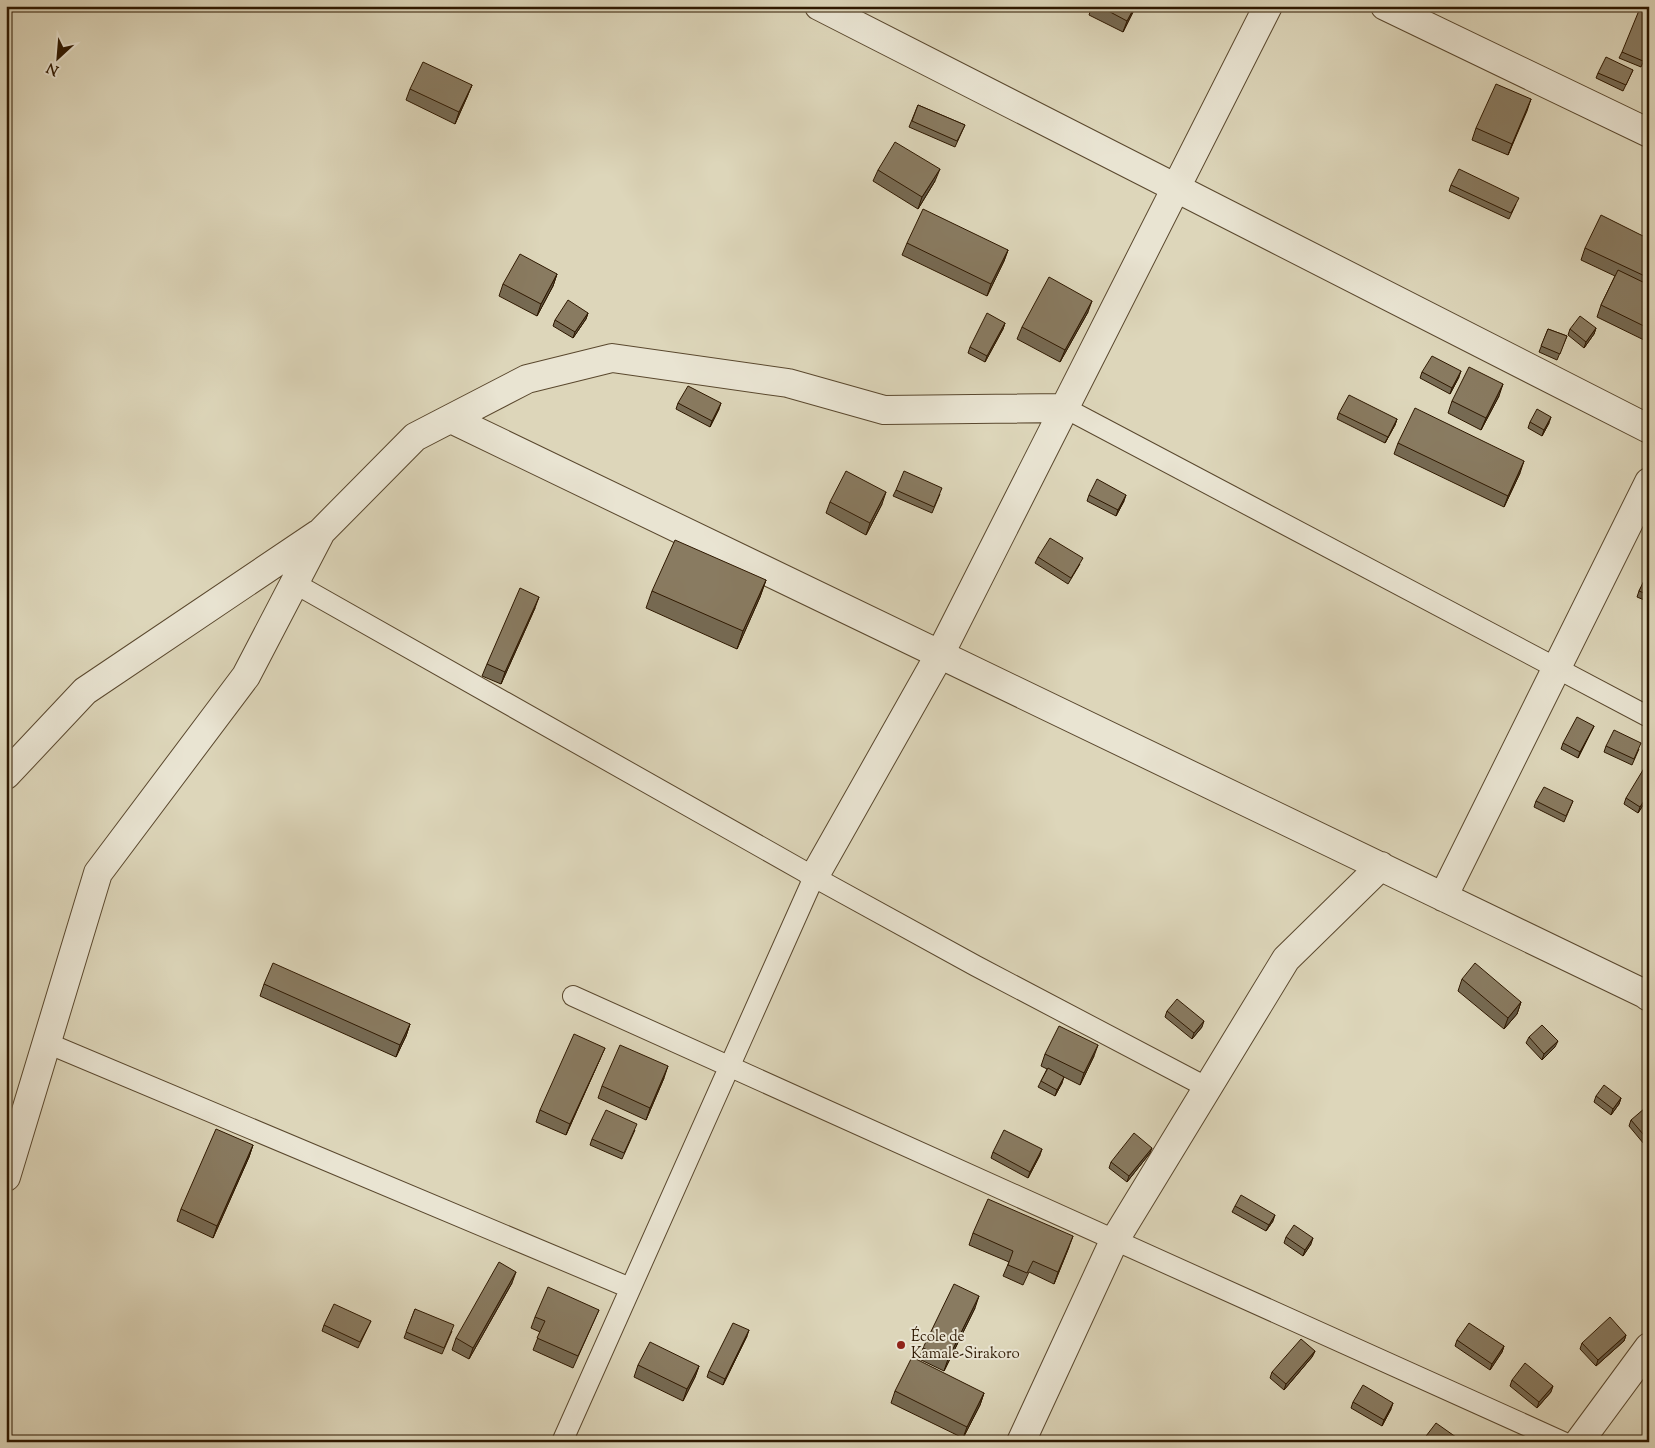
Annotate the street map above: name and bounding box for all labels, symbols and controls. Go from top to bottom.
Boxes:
north arrow [32,32,82,82]
text: N [44,56,63,79]
place label: École de Kamale-Sirakoro [911,1326,1020,1365]
marker: École de Kamale-Sirakoro [895,1339,907,1351]

